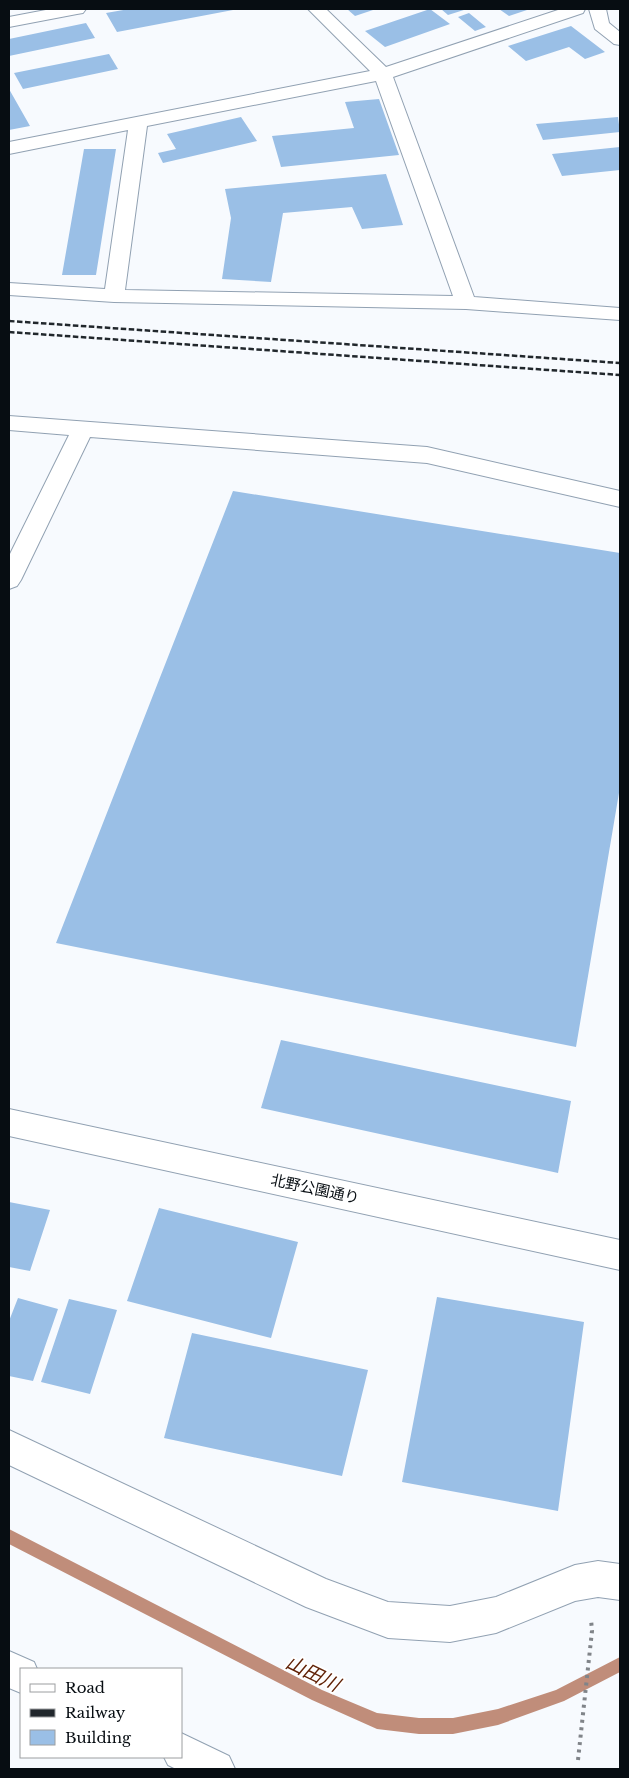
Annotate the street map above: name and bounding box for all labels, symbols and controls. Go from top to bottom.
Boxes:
street label: 北野公園通り [269,1170,361,1207]
water label: 山田川 [282,1651,345,1697]
legend [20,1668,182,1758]
text: Road [65,1678,105,1697]
text: Railway [65,1703,126,1722]
text: Building [65,1728,132,1747]

